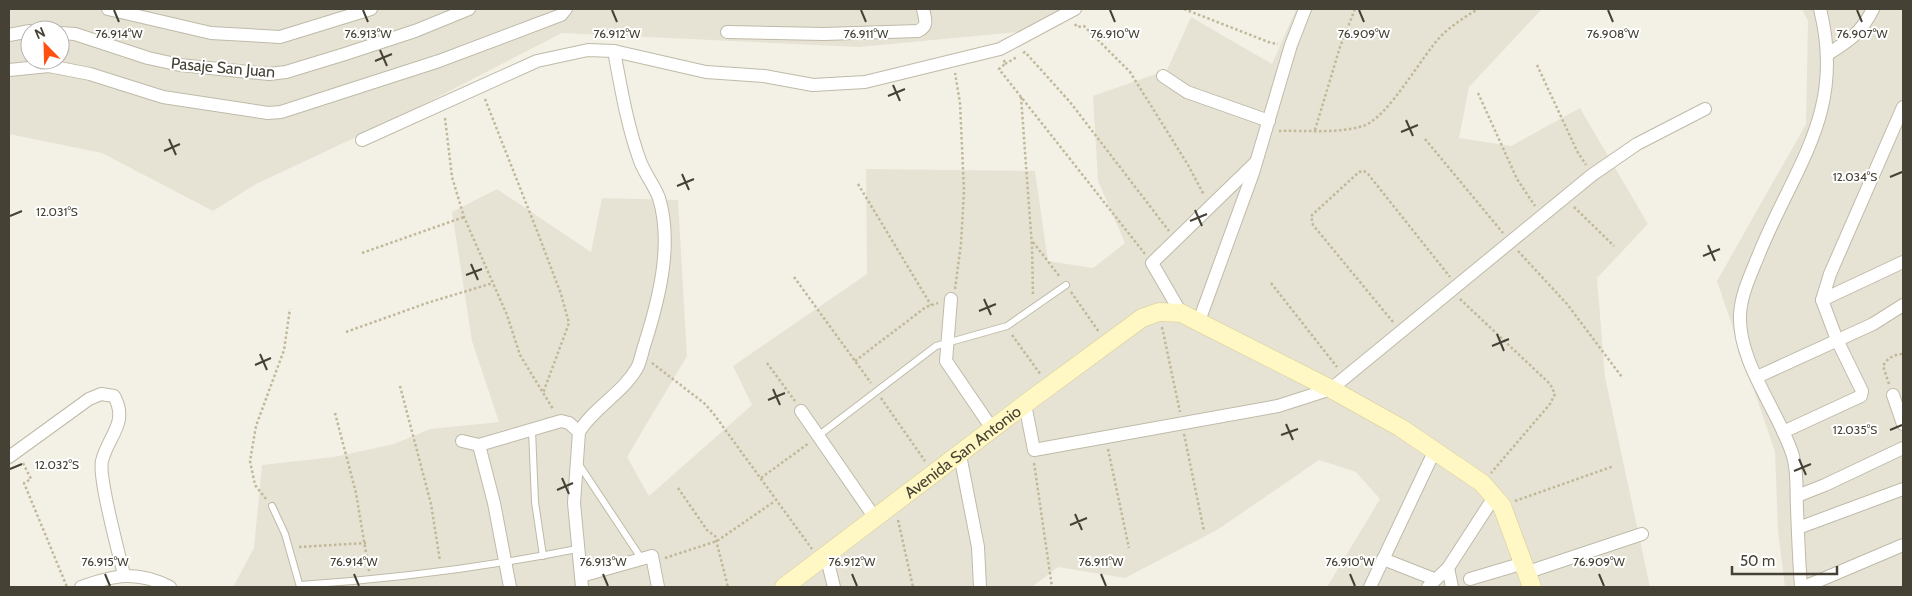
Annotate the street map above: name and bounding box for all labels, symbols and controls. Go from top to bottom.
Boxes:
north arrow [20,20,70,70]
text: N [32,23,48,43]
text: 76.914°W [95,26,143,41]
text: 76.913°W [344,26,392,41]
text: 76.912°W [594,26,641,41]
text: 76.911°W [844,26,889,41]
text: 76.910°W [1090,26,1140,41]
text: 76.909°W [1338,26,1391,41]
text: 76.908°W [1587,26,1640,41]
text: 76.907°W [1836,26,1888,41]
street label: Pasaje San Juan [170,53,276,82]
text: 12.034°S [1833,169,1877,184]
text: 12.031°S [36,204,78,219]
street label: Avenida San Antonio [901,402,1025,502]
text: 12.035°S [1833,422,1877,437]
text: 12.032°S [35,457,79,472]
scale bar [1732,544,1837,576]
text: 50 m [1740,552,1775,570]
text: 76.915°W [81,554,129,569]
text: 76.914°W [330,554,378,569]
text: 76.913°W [579,554,627,569]
text: 76.912°W [829,554,876,569]
text: 76.911°W [1079,554,1124,569]
text: 76.910°W [1325,554,1375,569]
text: 76.909°W [1573,554,1626,569]

